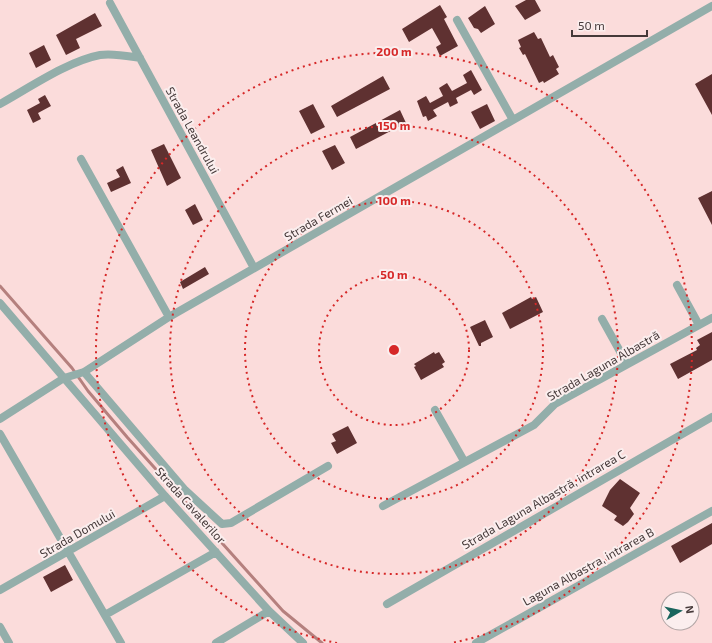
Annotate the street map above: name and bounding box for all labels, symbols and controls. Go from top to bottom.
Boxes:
scale bar [572,12,647,38]
text: 50 m [578,18,605,32]
text: 200 m [376,44,412,58]
street label: Strada Leandrului [163,84,223,176]
text: 150 m [378,118,410,132]
street label: Strada Fermei [281,193,355,243]
text: 100 m [377,193,411,207]
text: 50 m [380,267,408,281]
street label: Strada Laguna Albastră [544,327,662,403]
centre of rings [387,343,401,357]
street label: Strada Laguna Albastră, intrarea C [459,446,627,552]
street label: Strada Cavalerilor [153,464,229,546]
street label: Strada Domului [37,506,117,560]
street label: Laguna Albastra, intrarea B [520,524,656,608]
north arrow [660,591,700,631]
text: N [683,604,697,614]

